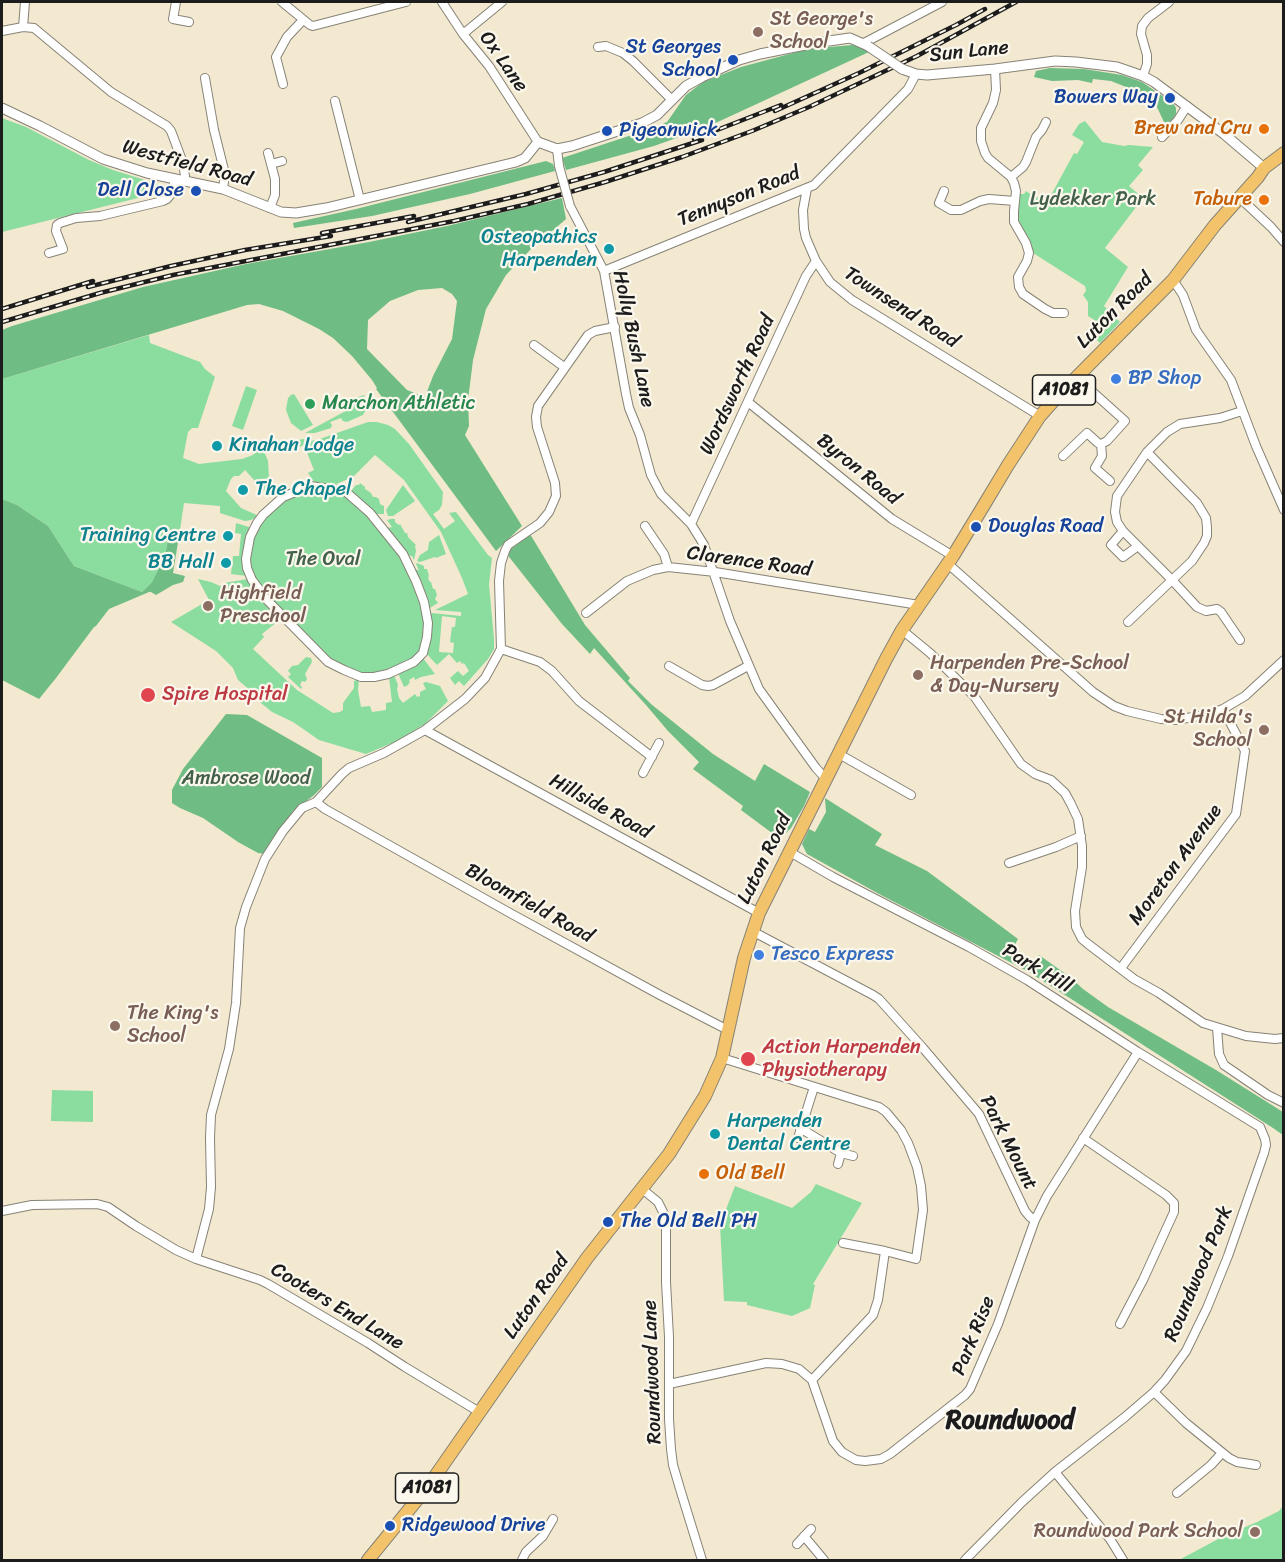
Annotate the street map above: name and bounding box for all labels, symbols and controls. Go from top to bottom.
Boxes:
place label: St George's School [770,8,873,55]
marker: St George's School [751,25,765,39]
street label: Ox Lane [473,27,533,97]
place label: St Georges School [625,36,721,83]
street label: Sun Lane [928,36,1010,68]
marker: St Georges School [726,53,740,67]
place label: Bowers Way [1054,86,1158,110]
marker: Bowers Way [1163,91,1177,105]
place label: Brew and Cru [1134,117,1252,141]
place label: Pigeonwick [619,119,718,143]
marker: Brew and Cru [1257,122,1271,136]
marker: Pigeonwick [600,124,614,138]
street label: Westfield Road [120,135,254,193]
street label: Tennyson Road [674,162,804,232]
place label: Dell Close [97,179,184,203]
marker: Dell Close [189,184,203,198]
park label: Lydekker Park [1030,188,1156,212]
place label: Tabure [1193,188,1252,212]
marker: Tabure [1257,193,1271,207]
place label: Osteopathics Harpenden [481,226,597,273]
marker: Osteopathics Harpenden [602,242,616,256]
street label: Townsend Road [839,262,963,354]
street label: Holly Bush Lane [607,268,659,410]
street label: Luton Road [1072,268,1158,354]
street label: Wordsworth Road [695,311,781,459]
place label: BP Shop [1128,367,1201,391]
marker: BP Shop [1109,372,1123,386]
road number: A1081 [1032,375,1096,405]
place label: Marchon Athletic [322,392,476,416]
marker: Marchon Athletic [303,397,317,411]
street label: Byron Road [811,429,905,511]
place label: Kinahan Lodge [229,434,354,458]
marker: Kinahan Lodge [210,439,224,453]
place label: The Chapel [255,478,352,502]
marker: The Chapel [236,483,250,497]
place label: Douglas Road [988,515,1103,539]
marker: Douglas Road [969,520,983,534]
place label: Training Centre [80,524,216,548]
marker: Training Centre [221,529,235,543]
street label: Clarence Road [685,541,813,583]
park label: The Oval [285,548,361,572]
place label: BB Hall [148,551,214,575]
marker: BB Hall [219,556,233,570]
place label: Highfield Preschool [220,582,306,629]
marker: Highfield Preschool [201,599,215,613]
place label: Harpenden Pre-School & Day-Nursery [930,652,1129,699]
marker: Harpenden Pre-School & Day-Nursery [911,668,925,682]
place label: Spire Hospital [162,683,288,707]
marker: Spire Hospital [139,686,157,704]
place label: St Hilda's School [1164,706,1252,753]
marker: St Hilda's School [1257,723,1271,737]
park label: Ambrose Wood [182,767,310,791]
street label: Hillside Road [545,769,655,845]
street label: Moreton Avenue [1124,800,1228,930]
street label: Luton Road [733,810,797,908]
street label: Bloomfield Road [461,859,597,949]
street label: Park Hill [998,939,1076,999]
place label: Tesco Express [771,943,894,967]
marker: Tesco Express [752,948,766,962]
place label: The King's School [127,1002,218,1049]
marker: The King's School [108,1019,122,1033]
place label: Action Harpenden Physiotherapy [762,1036,921,1083]
marker: Action Harpenden Physiotherapy [739,1050,757,1068]
street label: Park Mount [974,1092,1042,1194]
place label: Harpenden Dental Centre [727,1110,850,1157]
marker: Harpenden Dental Centre [708,1127,722,1141]
place label: Old Bell [716,1162,785,1186]
marker: Old Bell [697,1167,711,1181]
street label: Roundwood Park [1160,1203,1238,1345]
place label: The Old Bell PH [620,1210,757,1234]
marker: The Old Bell PH [601,1215,615,1229]
street label: Luton Road [499,1250,575,1344]
street label: Cooters End Lane [266,1258,408,1356]
street label: Park Rise [947,1293,1001,1379]
street label: Roundwood Lane [638,1299,668,1445]
district label: Roundwood [946,1405,1074,1437]
road number: A1081 [396,1473,458,1503]
place label: Ridgewood Drive [402,1514,545,1538]
marker: Ridgewood Drive [383,1519,397,1533]
place label: Roundwood Park School [1034,1520,1243,1544]
marker: Roundwood Park School [1248,1525,1262,1539]

